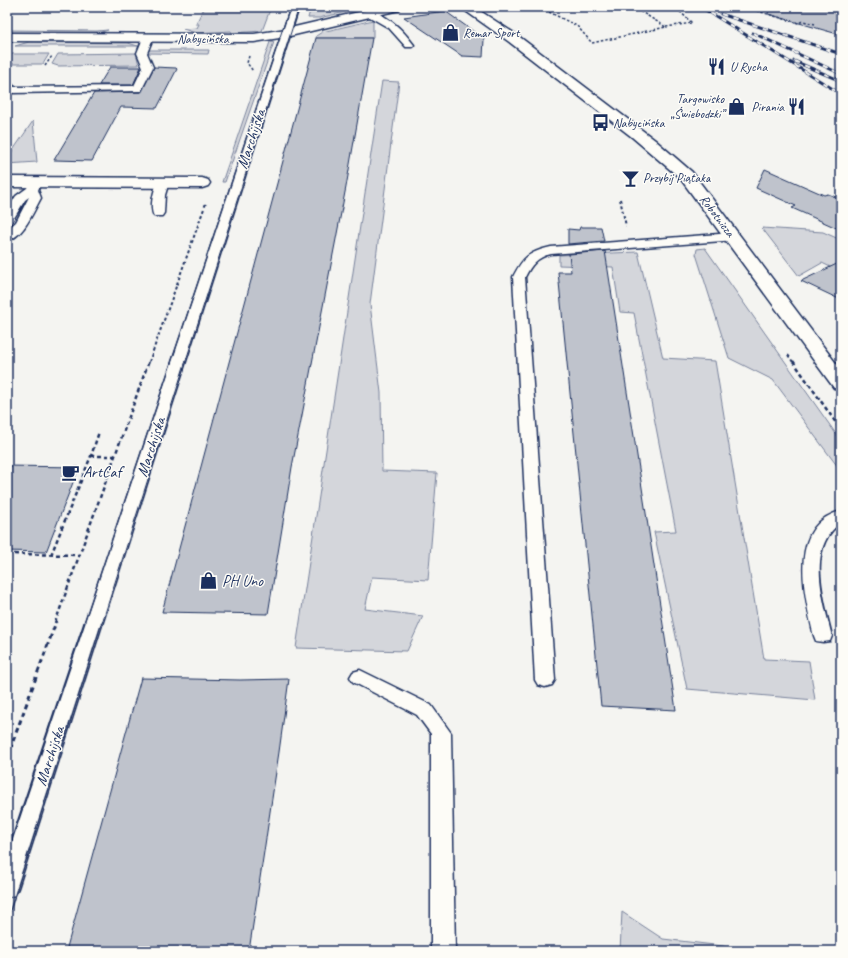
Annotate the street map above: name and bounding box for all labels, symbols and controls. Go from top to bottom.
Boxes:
shop icon: Remar Sport [440,23,460,43]
place label: Remar Sport [463,25,521,41]
street label: Nabycińska [177,31,230,47]
restaurant icon: U Rycha [707,57,727,77]
place label: U Rycha [730,59,768,75]
place label: Targowisko „Świebodzki” [671,91,728,122]
shop icon: Targowisko „Świebodzki” [727,96,747,116]
restaurant icon: Pirania [787,97,807,117]
place label: Pirania [752,99,785,115]
street label: Marchijska [232,105,270,171]
bus stop icon: Nabycińska [590,113,610,133]
place label: Nabycińska [613,115,666,131]
bar icon: Przybij Piątaka [620,168,640,188]
place label: Przybij Piątaka [643,170,711,186]
street label: Robotnicza [696,192,739,241]
street label: Marchijska [132,413,170,479]
cafe icon: ArtCaf [60,462,80,482]
place label: ArtCaf [83,462,125,482]
shop icon: PH Uno [199,571,219,591]
place label: PH Uno [222,571,264,591]
street label: Marchijska [31,722,69,788]

